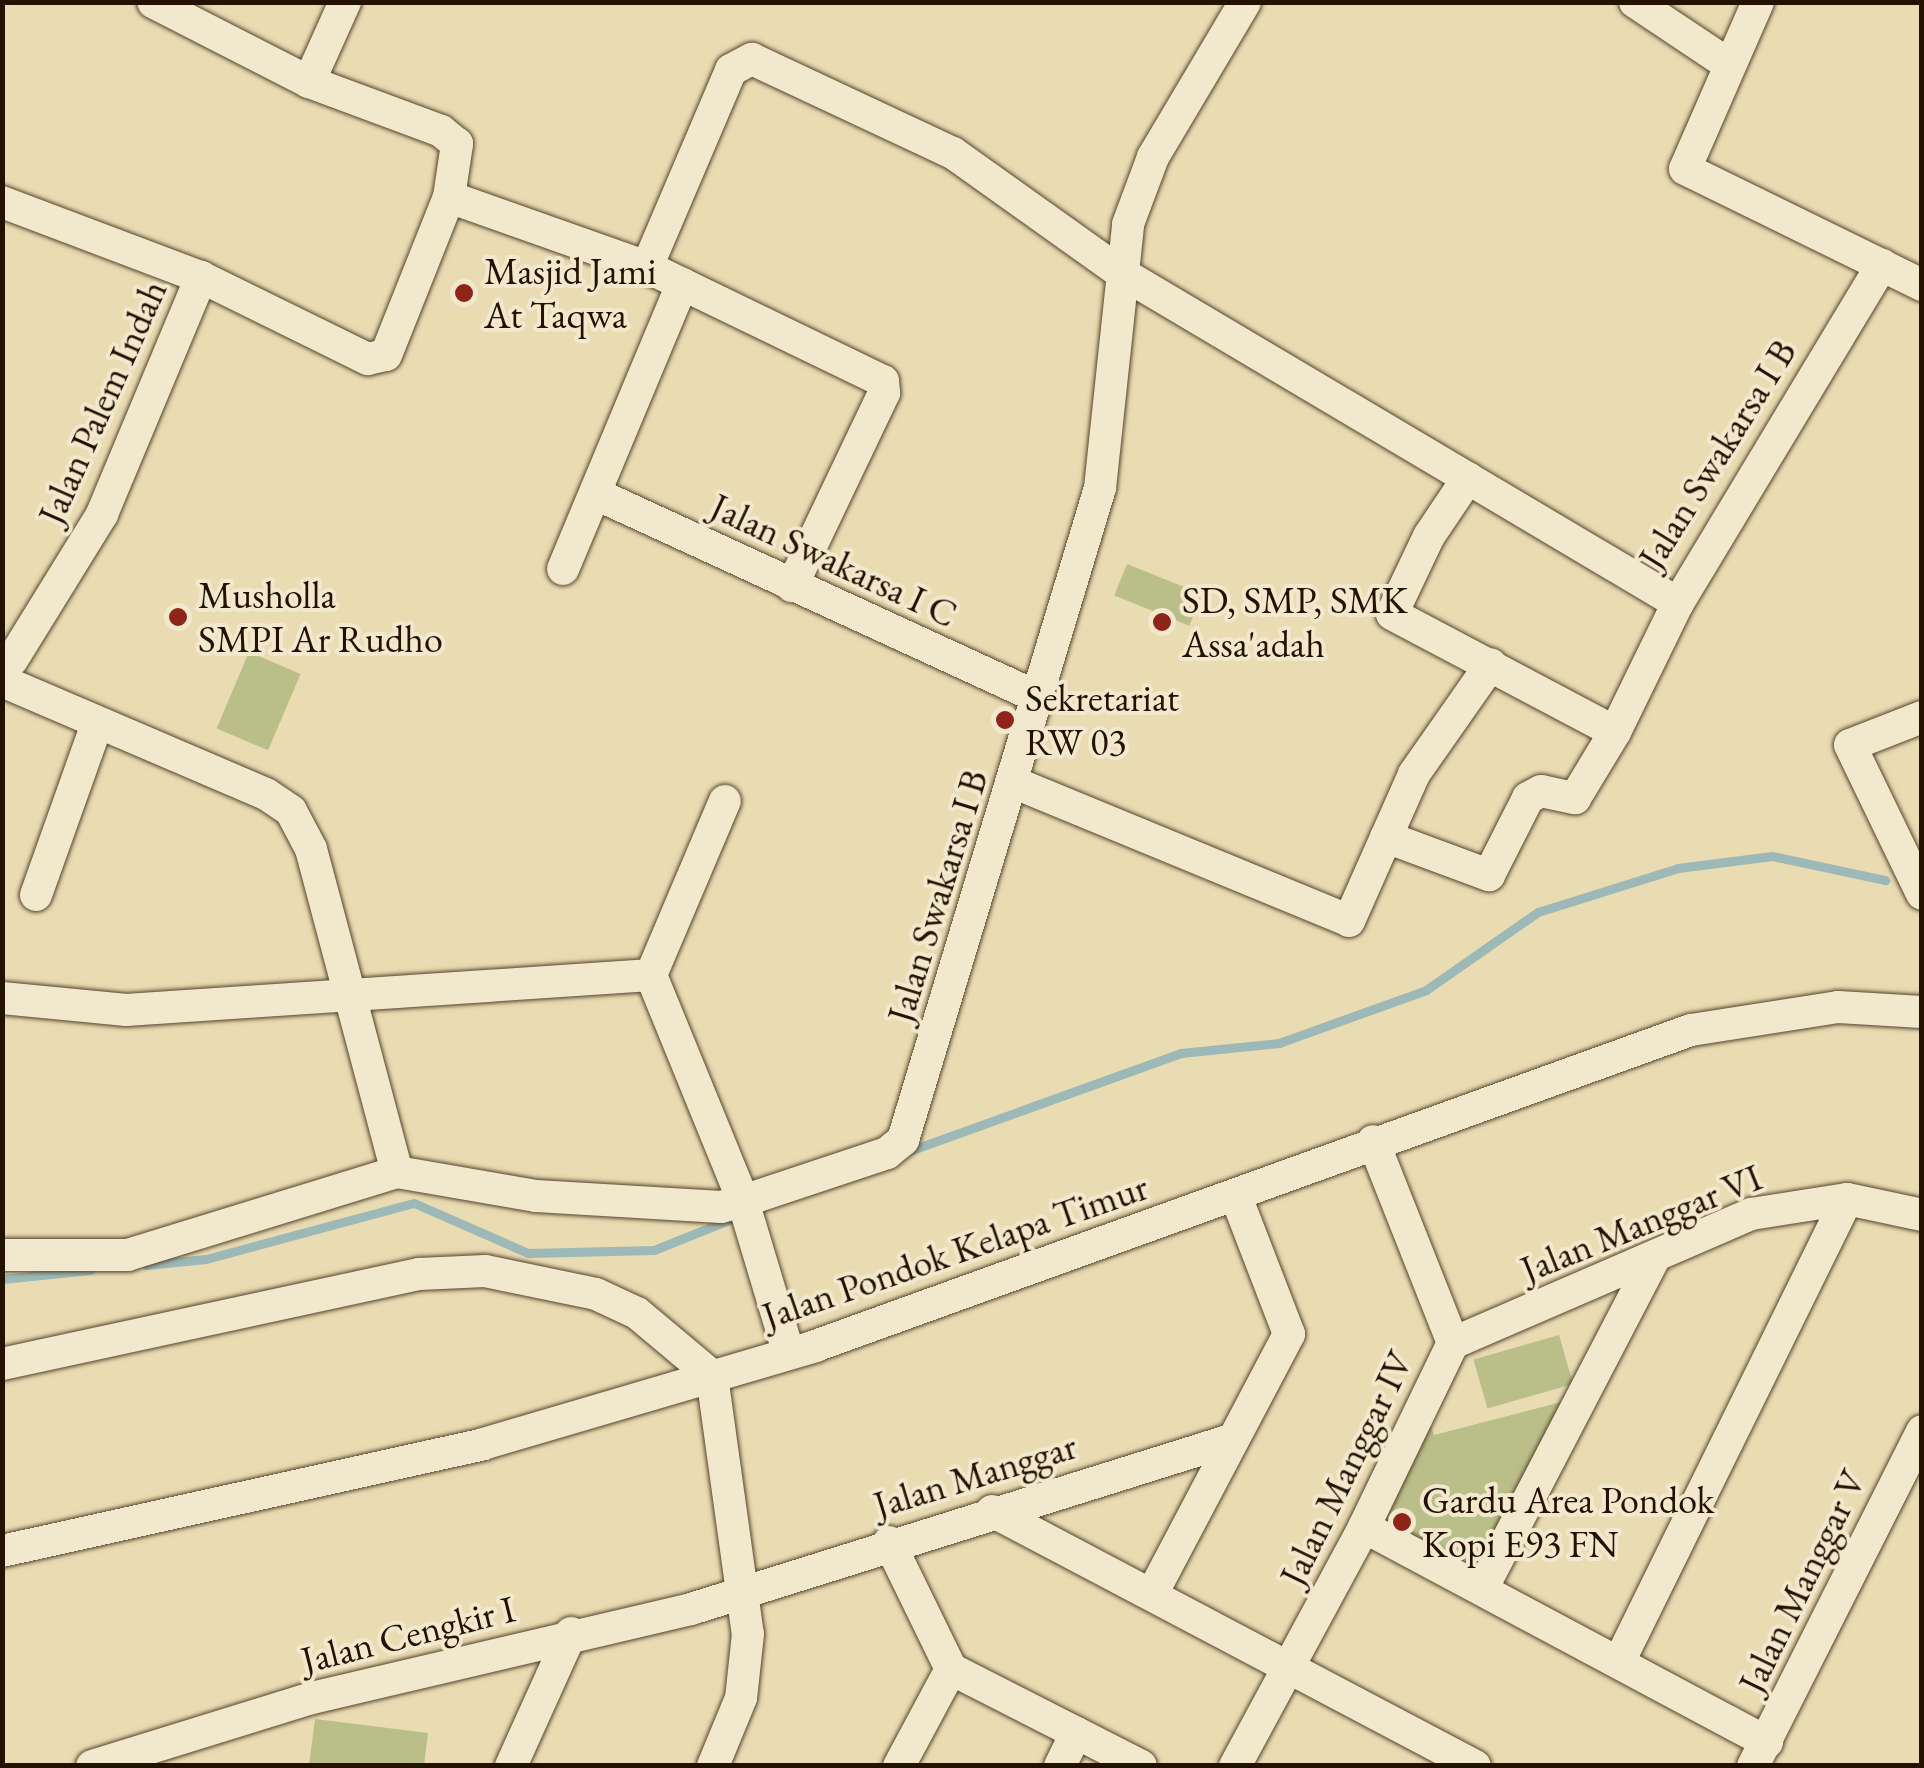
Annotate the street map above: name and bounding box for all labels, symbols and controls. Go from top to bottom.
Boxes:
place label: Masjid Jami At Taqwa [484,248,657,338]
street label: Jalan Palem Indah [28,273,176,531]
marker: Masjid Jami At Taqwa [453,282,475,304]
street label: Jalan Swakarsa I B [1628,331,1806,577]
street label: Jalan Swakarsa I C [704,483,964,637]
place label: Musholla SMPI Ar Rudho [198,572,443,662]
place label: SD, SMP, SMK Assa'adah [1182,577,1408,666]
marker: Musholla SMPI Ar Rudho [167,606,189,628]
marker: SD, SMP, SMK Assa'adah [1151,611,1173,633]
place label: Sekretariat RW 03 [1025,675,1179,764]
marker: Sekretariat RW 03 [994,709,1016,731]
street label: Jalan Swakarsa I B [877,764,997,1028]
street label: Jalan Manggar VI [1514,1154,1768,1292]
street label: Jalan Pondok Kelapa Timur [756,1164,1154,1338]
street label: Jalan Manggar IV [1269,1343,1423,1593]
street label: Jalan Manggar [868,1423,1082,1527]
street label: Jalan Manggar V [1728,1462,1876,1700]
place label: Gardu Area Pondok Kopi E93 FN [1422,1477,1714,1566]
marker: Gardu Area Pondok Kopi E93 FN [1391,1511,1413,1533]
street label: Jalan Cengkir I [296,1585,520,1683]

